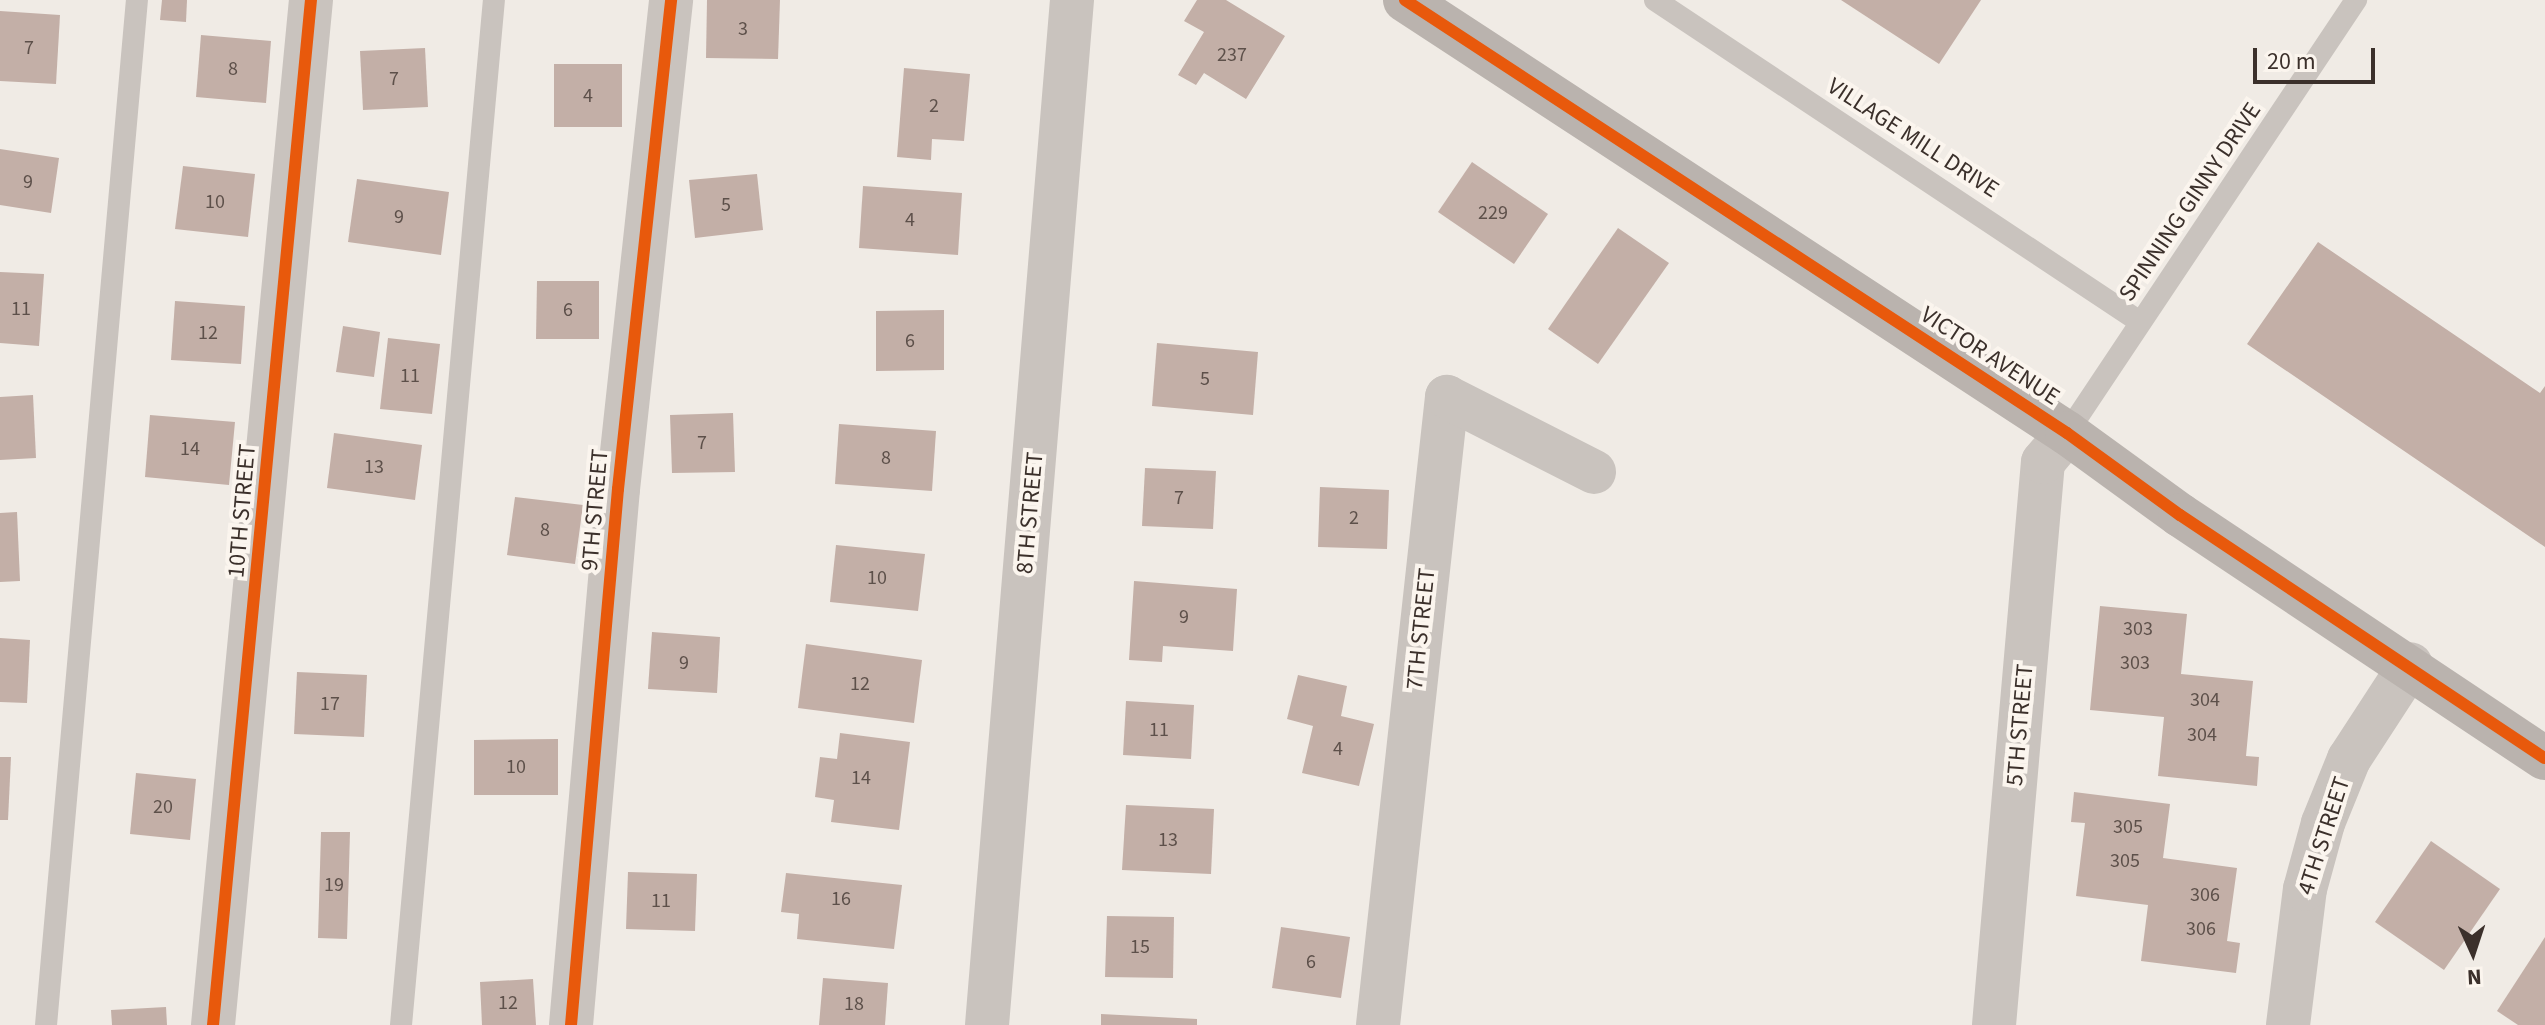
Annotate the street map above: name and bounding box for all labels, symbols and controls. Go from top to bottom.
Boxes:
house number: 3 [738,17,748,41]
scale bar [2257,32,2379,82]
house number: 7 [24,36,34,60]
house number: 237 [1217,43,1247,67]
text: 20 m [2267,44,2316,79]
house number: 8 [228,57,238,81]
house number: 7 [389,67,399,91]
street label: VILLAGE MILL DRIVE [1822,72,2004,204]
house number: 4 [583,84,593,108]
house number: 2 [929,94,939,118]
street label: SPINNING GINNY DRIVE [2113,97,2267,307]
house number: 9 [23,170,33,194]
house number: 10 [205,190,225,214]
house number: 5 [721,193,731,217]
house number: 229 [1478,201,1508,225]
house number: 9 [394,205,404,229]
house number: 4 [905,208,915,232]
house number: 11 [11,297,31,321]
house number: 6 [563,298,573,322]
street label: VICTOR AVENUE [1915,300,2065,412]
house number: 12 [198,321,218,345]
house number: 6 [905,329,915,353]
house number: 11 [400,364,420,388]
house number: 5 [1200,367,1210,391]
house number: 7 [697,431,707,455]
house number: 14 [180,437,200,461]
street label: 10TH STREET [222,443,262,579]
house number: 8 [881,446,891,470]
street label: 9TH STREET [575,448,615,572]
street label: 8TH STREET [1010,451,1050,575]
house number: 13 [364,455,384,479]
house number: 7 [1174,486,1184,510]
house number: 2 [1349,506,1359,530]
house number: 8 [540,518,550,542]
house number: 10 [867,566,887,590]
street label: 7TH STREET [1400,567,1442,691]
house number: 9 [1179,605,1189,629]
house number: 303 [2123,617,2153,641]
house number: 9 [679,651,689,675]
house number: 303 [2120,651,2150,675]
street label: 5TH STREET [2000,663,2040,787]
house number: 12 [850,672,870,696]
house number: 304 [2190,688,2220,712]
house number: 17 [320,692,340,716]
house number: 11 [1149,718,1169,742]
house number: 304 [2187,723,2217,747]
house number: 4 [1333,737,1343,761]
house number: 10 [506,755,526,779]
house number: 14 [851,766,871,790]
street label: 4TH STREET [2291,773,2357,899]
house number: 20 [153,795,173,819]
house number: 305 [2113,815,2143,839]
house number: 13 [1158,828,1178,852]
house number: 305 [2110,849,2140,873]
house number: 19 [324,873,344,897]
house number: 306 [2190,883,2220,907]
house number: 16 [831,887,851,911]
house number: 11 [651,889,671,913]
north arrow [2433,913,2513,993]
house number: 306 [2186,917,2216,941]
house number: 15 [1130,935,1150,959]
house number: 6 [1306,950,1316,974]
text: N [2466,961,2482,993]
house number: 12 [498,991,518,1015]
house number: 18 [844,992,864,1016]

